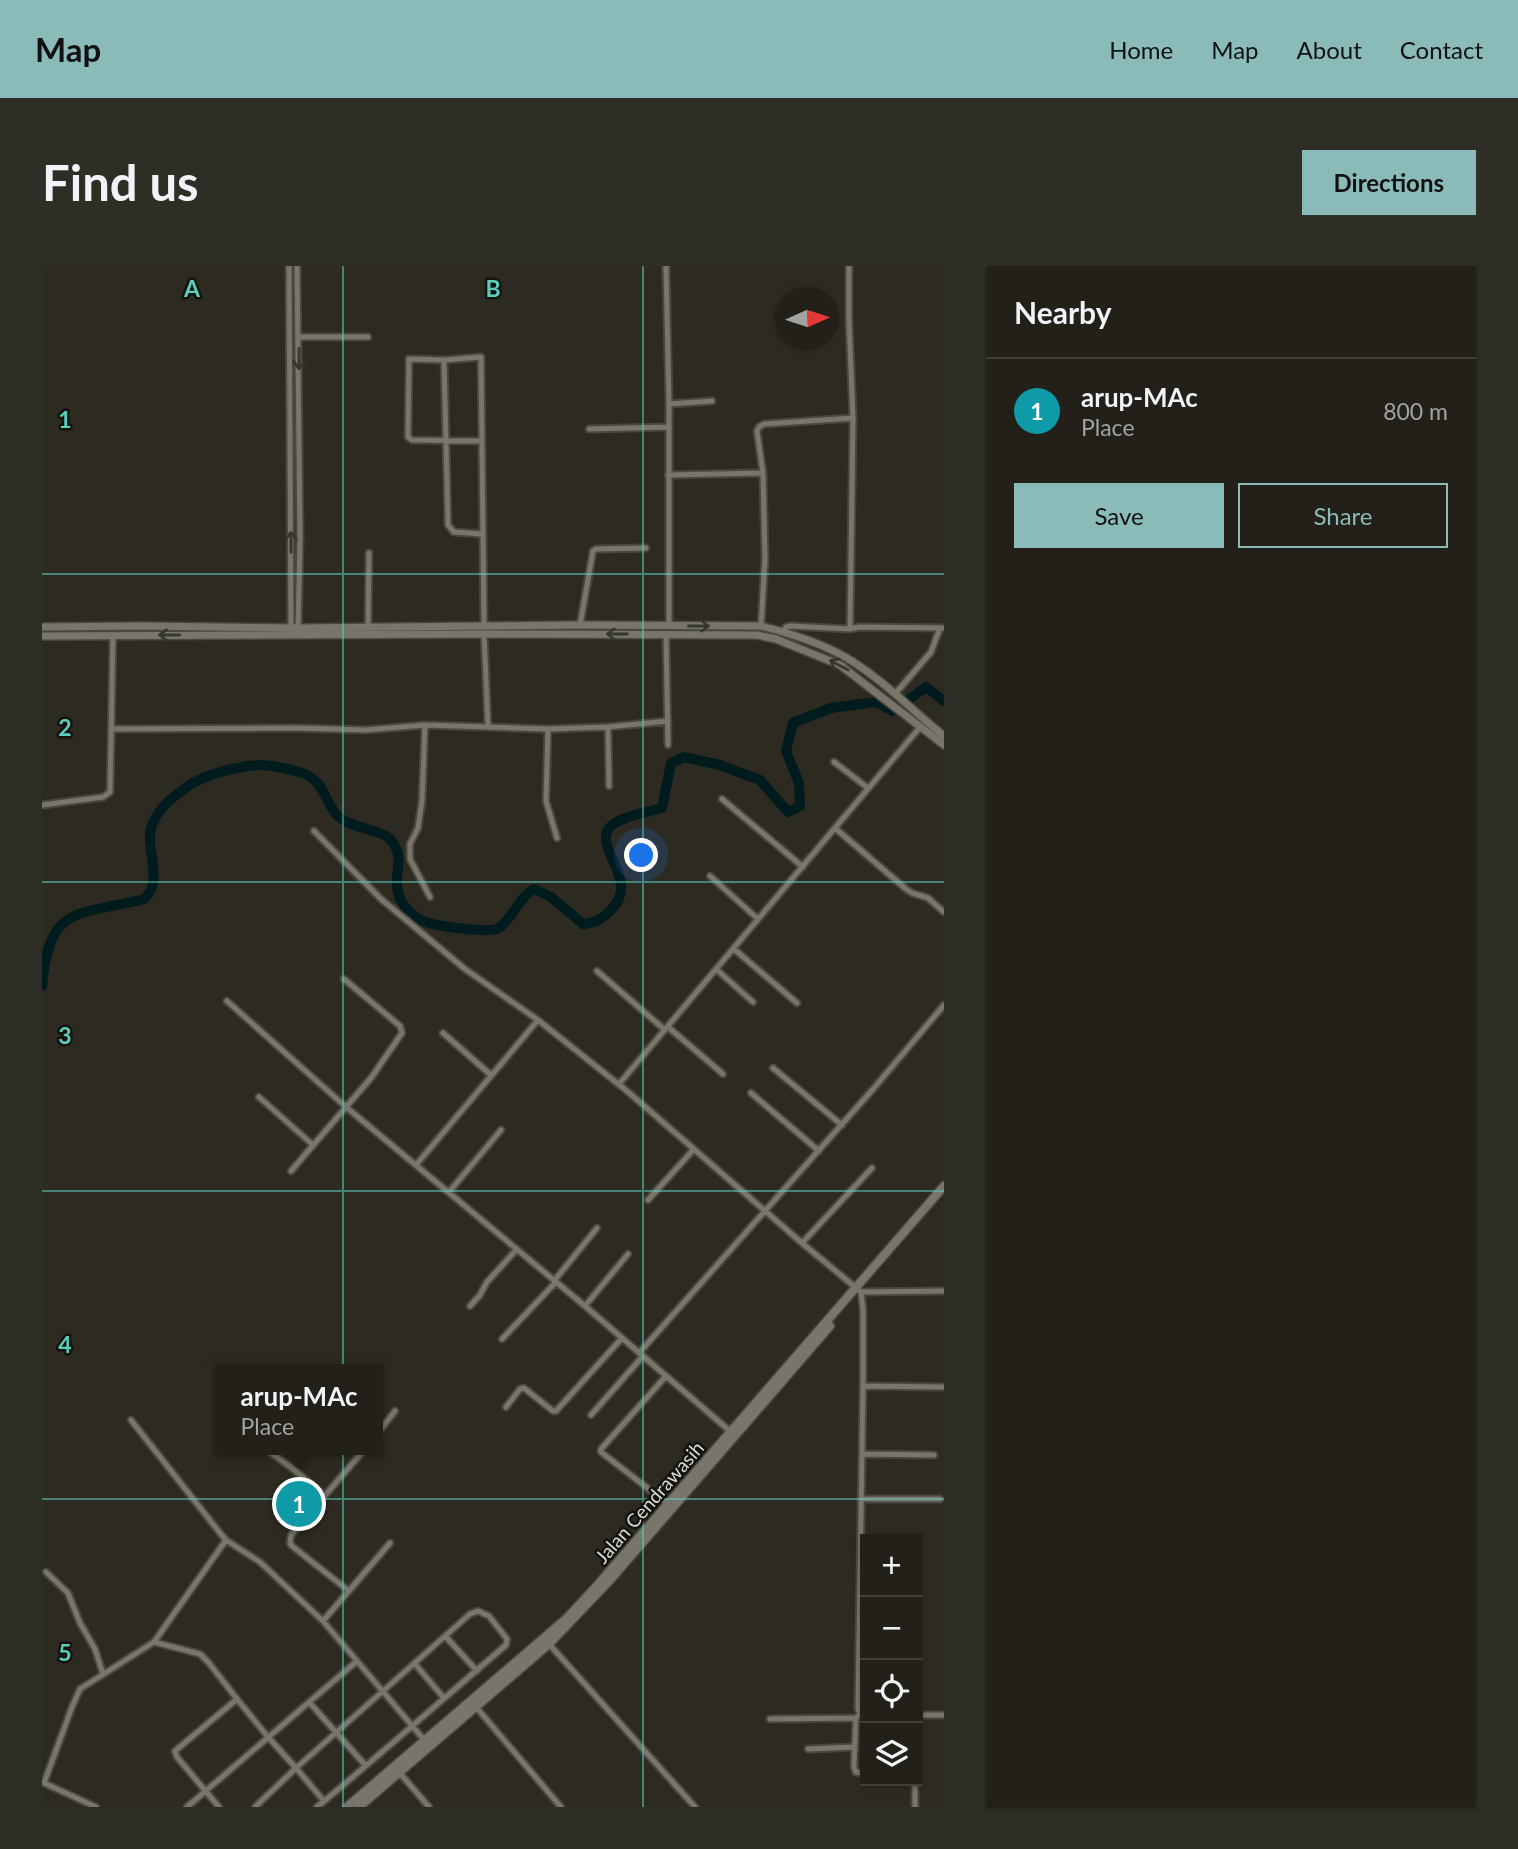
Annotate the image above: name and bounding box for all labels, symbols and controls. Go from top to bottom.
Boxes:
text: Map [35,29,101,69]
text: Home [1109,35,1173,64]
text: Map [1211,35,1259,64]
text: About [1297,35,1362,64]
text: Contact [1400,35,1483,64]
button: Directions [1302,150,1476,215]
text: Find us [42,153,199,211]
text: A [183,274,201,302]
text: B [485,274,501,302]
north arrow [776,287,839,350]
text: Nearby [1014,294,1112,330]
one-way arrow [292,347,305,370]
text: arup-MAc [1081,381,1198,413]
text: 1 [1030,397,1044,425]
text: 800 m [1383,397,1448,425]
text: 1 [58,405,72,433]
text: Place [1081,413,1135,441]
button: Save [1014,483,1224,548]
button: Share [1238,483,1448,548]
one-way arrow [284,531,298,554]
one-way arrow [687,619,710,632]
one-way arrow [606,627,629,641]
one-way arrow [158,628,181,642]
one-way arrow [829,658,850,672]
text: 2 [58,713,72,741]
your location [624,838,658,872]
text: 3 [58,1021,72,1049]
text: 4 [58,1330,72,1358]
popup [215,1364,383,1455]
text: arup-MAc [241,1380,357,1412]
text: Place [241,1412,294,1440]
street label: Jalan Cendrawasih [590,1436,708,1568]
pin: 1 [276,1478,322,1530]
map controls [860,1534,923,1786]
button: + [860,1534,923,1597]
button: − [860,1597,923,1660]
text: 5 [58,1638,72,1666]
button: locate [860,1660,923,1723]
button: layers [860,1723,923,1786]

